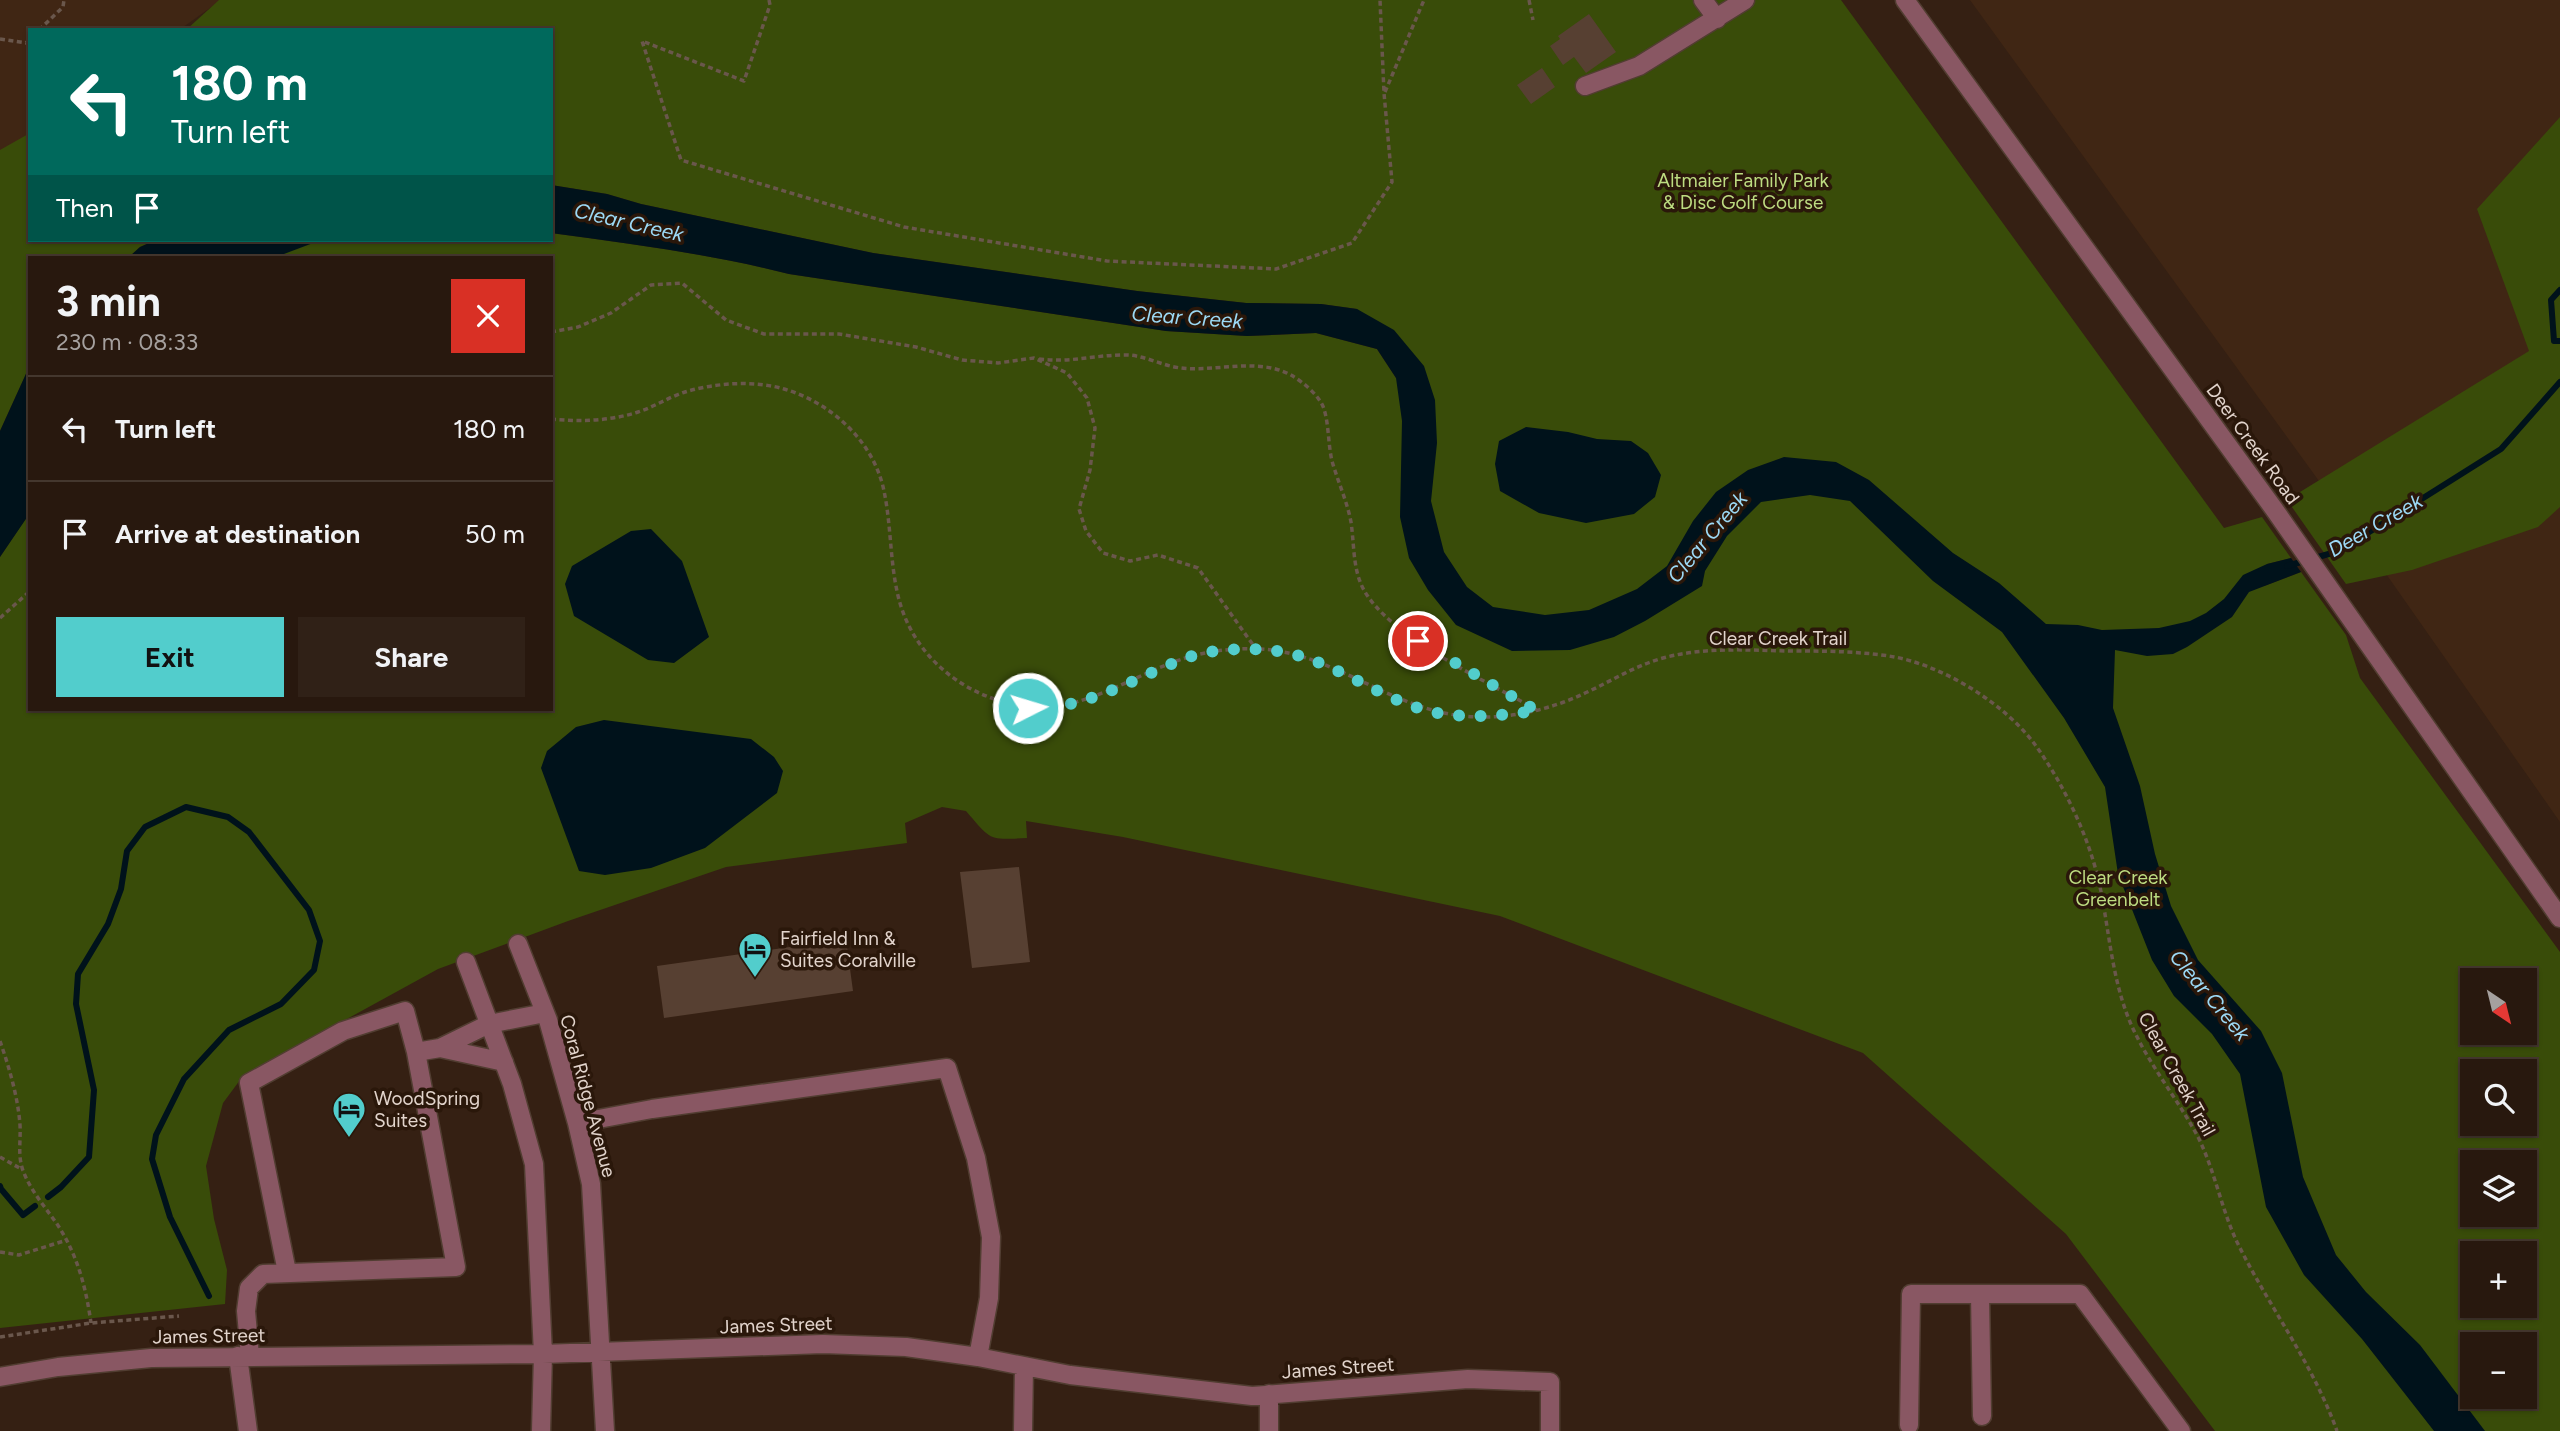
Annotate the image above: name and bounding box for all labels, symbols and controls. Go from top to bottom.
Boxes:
text: 180 m [171,53,308,112]
icon: left [56,56,147,147]
text: Turn left [171,113,290,151]
park label: Altmaier Family Park & Disc Golf Course [1657,169,1830,214]
icon: arrive [128,189,166,227]
text: Then [56,192,114,224]
water label: Clear Creek [572,197,687,247]
text: 3 min [56,276,161,327]
button: close [451,279,525,353]
water label: Clear Creek [1131,301,1244,333]
text: 230 m · 08:33 [56,328,198,356]
street label: Deer Creek Road [2202,379,2304,509]
icon: left [56,410,94,448]
text: Turn left [115,413,216,445]
text: 180 m [453,413,525,445]
water label: Clear Creek [1662,486,1753,588]
water label: Deer Creek [2323,487,2428,562]
icon: arrive [56,515,94,553]
text: Arrive at destination [115,518,360,550]
text: 50 m [465,518,525,550]
pin [1388,611,1448,671]
button: Exit [56,617,284,697]
button: Share [298,617,525,697]
icon: arrive [1399,622,1437,660]
street label: Clear Creek Trail [1709,627,1847,650]
position arrow [991,671,1065,745]
park label: Clear Creek Greenbelt [2068,866,2168,911]
place label: Fairfield Inn & Suites Coralville [780,927,916,972]
hotel icon: Fairfield Inn & Suites Coralville [736,930,774,979]
water label: Clear Creek [2165,944,2256,1046]
north arrow [2460,968,2538,1045]
map controls [2460,968,2537,1409]
street label: Clear Creek Trail [2133,1008,2221,1140]
street label: Coral Ridge Avenue [555,1012,621,1180]
button: search [2460,1059,2537,1136]
place label: WoodSpring Suites [374,1087,480,1132]
hotel icon: WoodSpring Suites [330,1090,368,1139]
button: layers [2460,1150,2537,1227]
button: + [2460,1241,2537,1318]
street label: James Street [719,1312,833,1338]
street label: James Street [152,1324,266,1348]
button: − [2460,1332,2537,1409]
street label: James Street [1281,1353,1395,1383]

